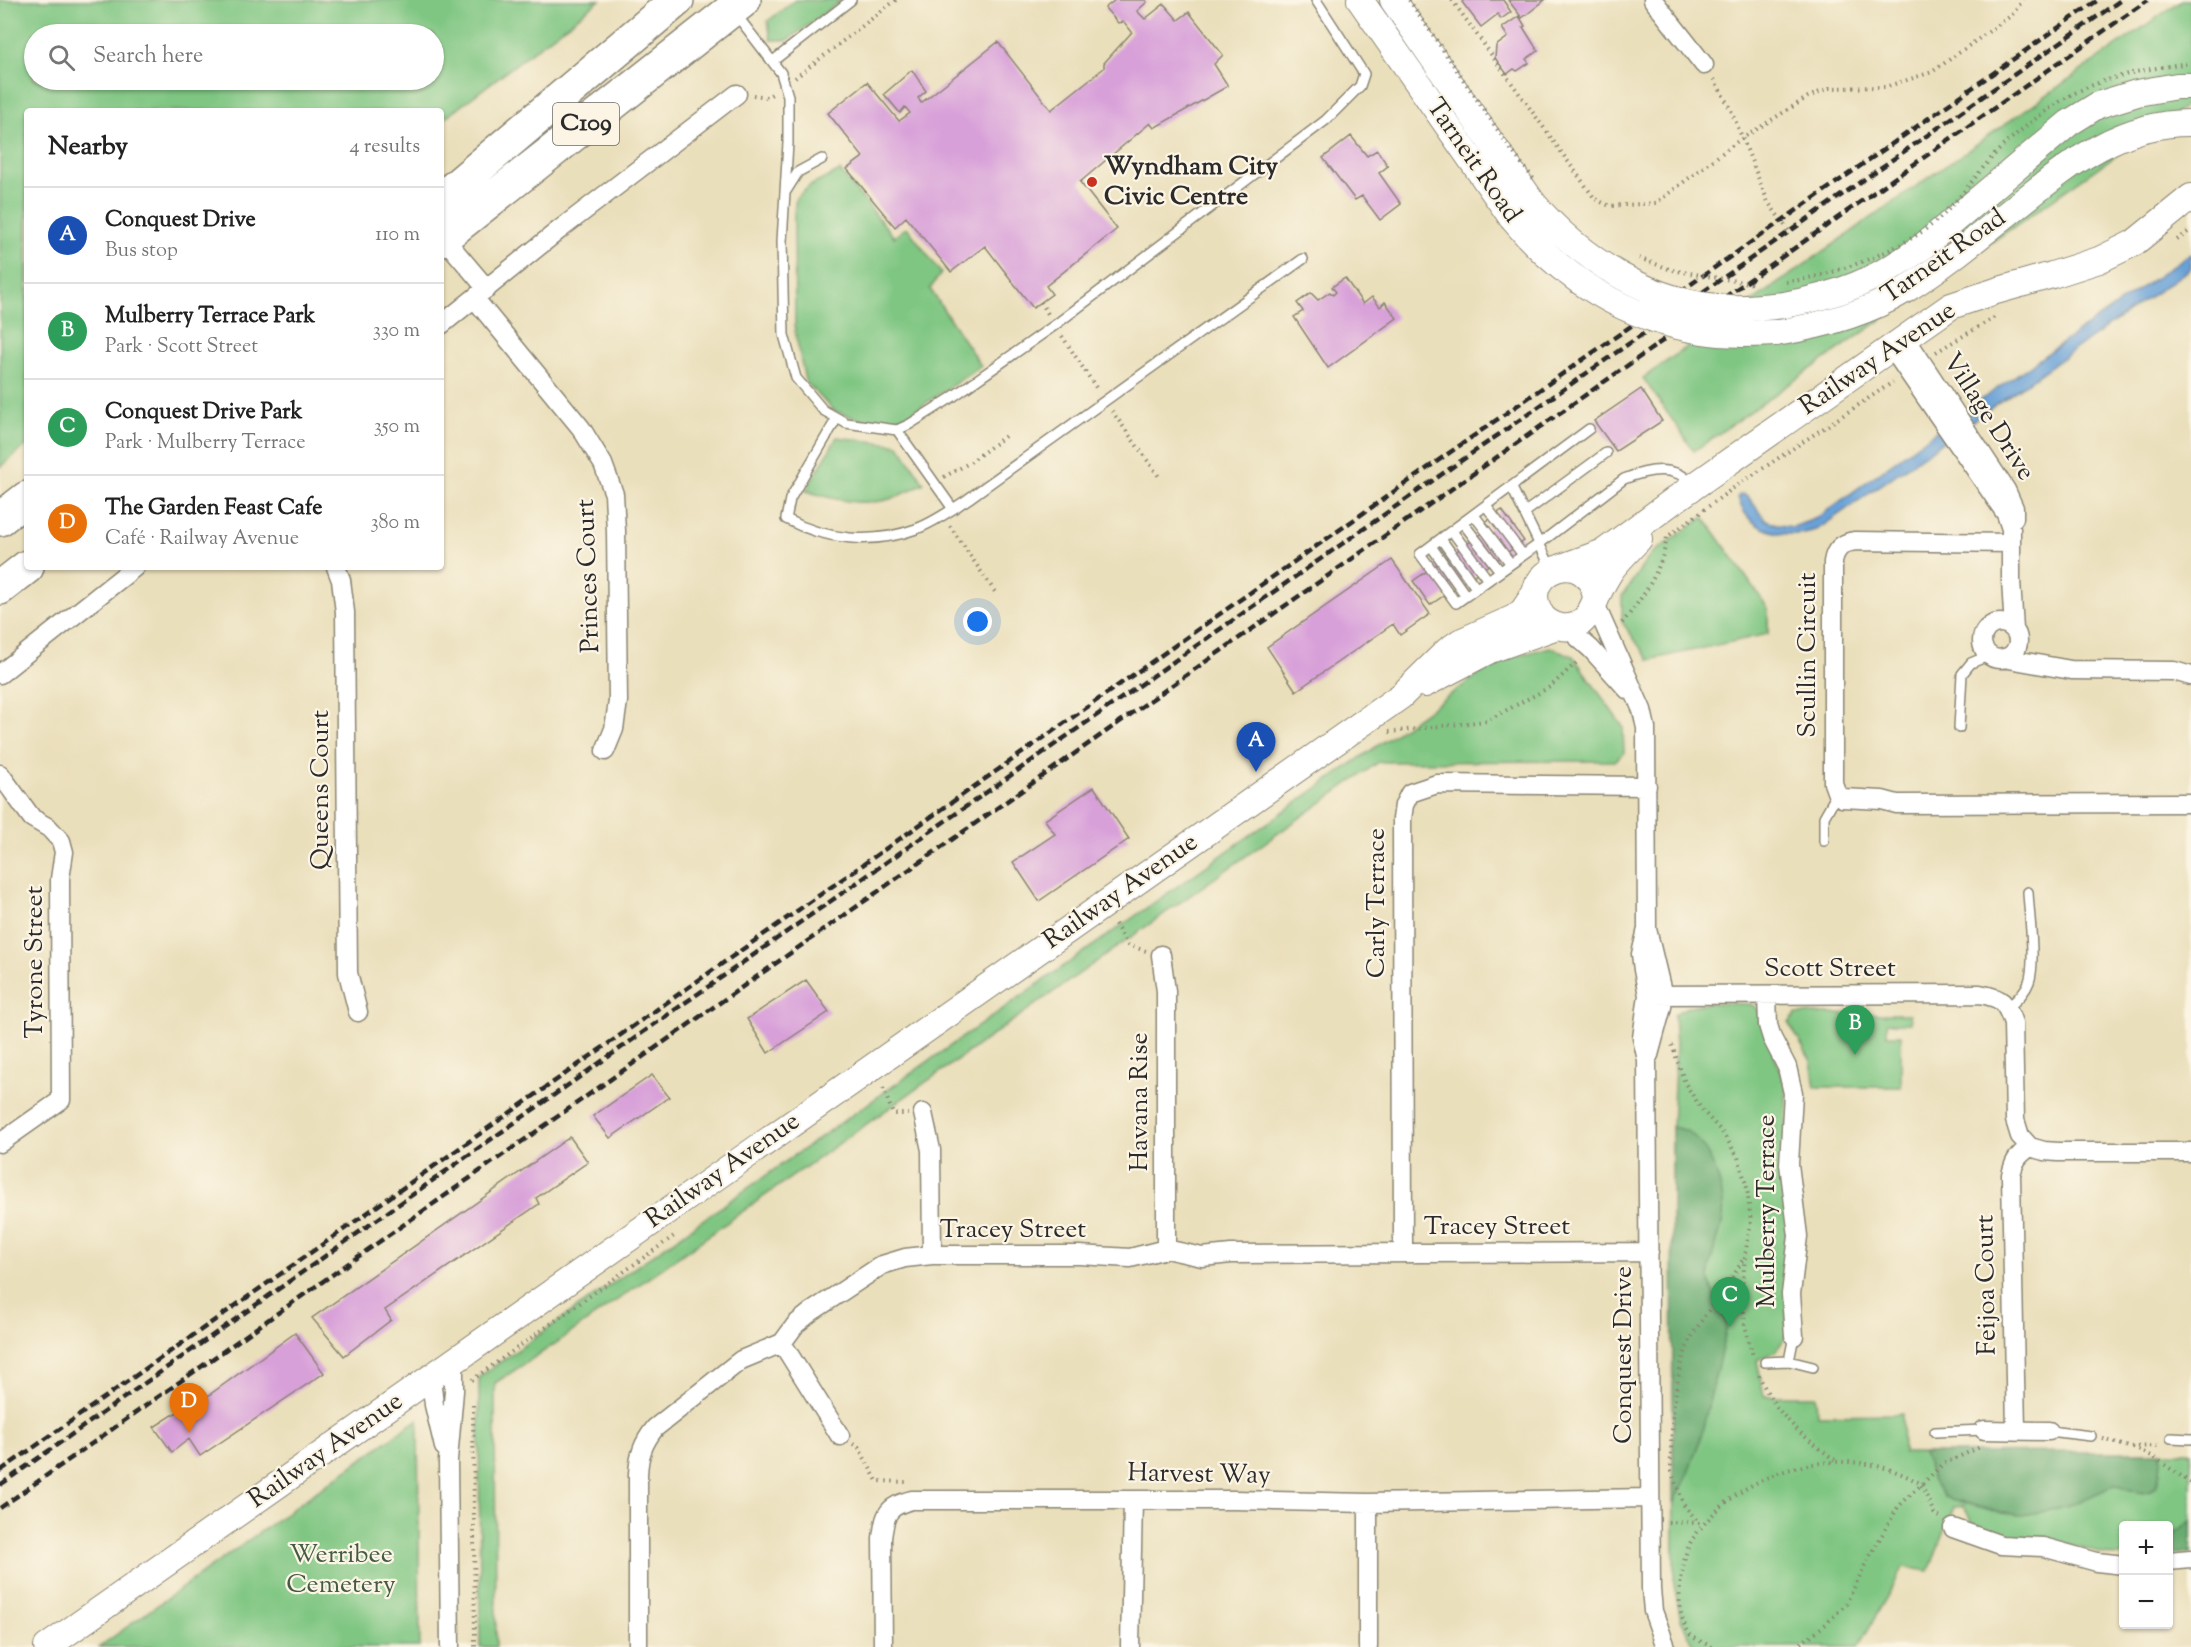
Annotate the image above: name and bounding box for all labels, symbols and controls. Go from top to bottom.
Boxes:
search box [24,24,444,90]
icon: search [45,41,78,74]
text: Search here [93,41,203,73]
street label: Tarneit Road [1416,91,1530,231]
road number: C109 [553,103,619,145]
text: Nearby [48,129,128,166]
text: 4 results [349,133,420,162]
place label: Wyndham City Civic Centre [1104,149,1278,216]
marker: Wyndham City Civic Centre [1085,175,1099,189]
street label: Tarneit Road [1874,200,2014,314]
text: Conquest Drive [105,205,256,237]
text: A [59,221,76,250]
text: 110 m [375,221,420,250]
text: Bus stop [105,237,178,266]
street label: Railway Avenue [1792,293,1964,425]
text: Mulberry Terrace Park [105,301,315,333]
text: B [61,317,74,346]
text: 330 m [373,317,420,346]
text: Park · Scott Street [105,333,258,362]
street label: Village Drive [1933,346,2043,488]
text: Conquest Drive Park [105,397,302,429]
text: C [59,413,76,442]
text: 350 m [374,413,420,442]
text: Park · Mulberry Terrace [105,429,306,458]
text: The Garden Feast Cafe [105,493,322,525]
street label: Princes Court [568,498,610,654]
text: D [60,509,75,538]
text: 380 m [371,509,420,538]
text: Café · Railway Avenue [105,525,299,554]
street label: Scullin Circuit [1790,572,1827,738]
your location [963,607,992,636]
street label: Queens Court [303,710,340,870]
pin: A [1236,722,1276,772]
street label: Railway Avenue [1036,825,1206,959]
street label: Carly Terrace [1359,828,1396,978]
street label: Tyrone Street [17,885,54,1038]
street label: Scott Street [1764,951,1896,988]
pin: B [1836,1006,1874,1055]
street label: Havana Rise [1122,1032,1159,1172]
street label: Railway Avenue [638,1104,808,1238]
street label: Mulberry Terrace [1749,1114,1786,1308]
street label: Tracey Street [1424,1209,1570,1246]
street label: Tracey Street [940,1212,1086,1249]
street label: Feijoa Court [1967,1214,2007,1356]
street label: Conquest Drive [1606,1266,1643,1444]
pin: C [1710,1278,1750,1327]
pin: D [170,1384,208,1433]
street label: Railway Avenue [241,1384,411,1518]
street label: Harvest Way [1127,1455,1271,1495]
map controls [2119,1521,2173,1629]
button: + [2119,1521,2173,1575]
park label: Werribee Cemetery [286,1537,396,1604]
button: − [2119,1575,2173,1629]

